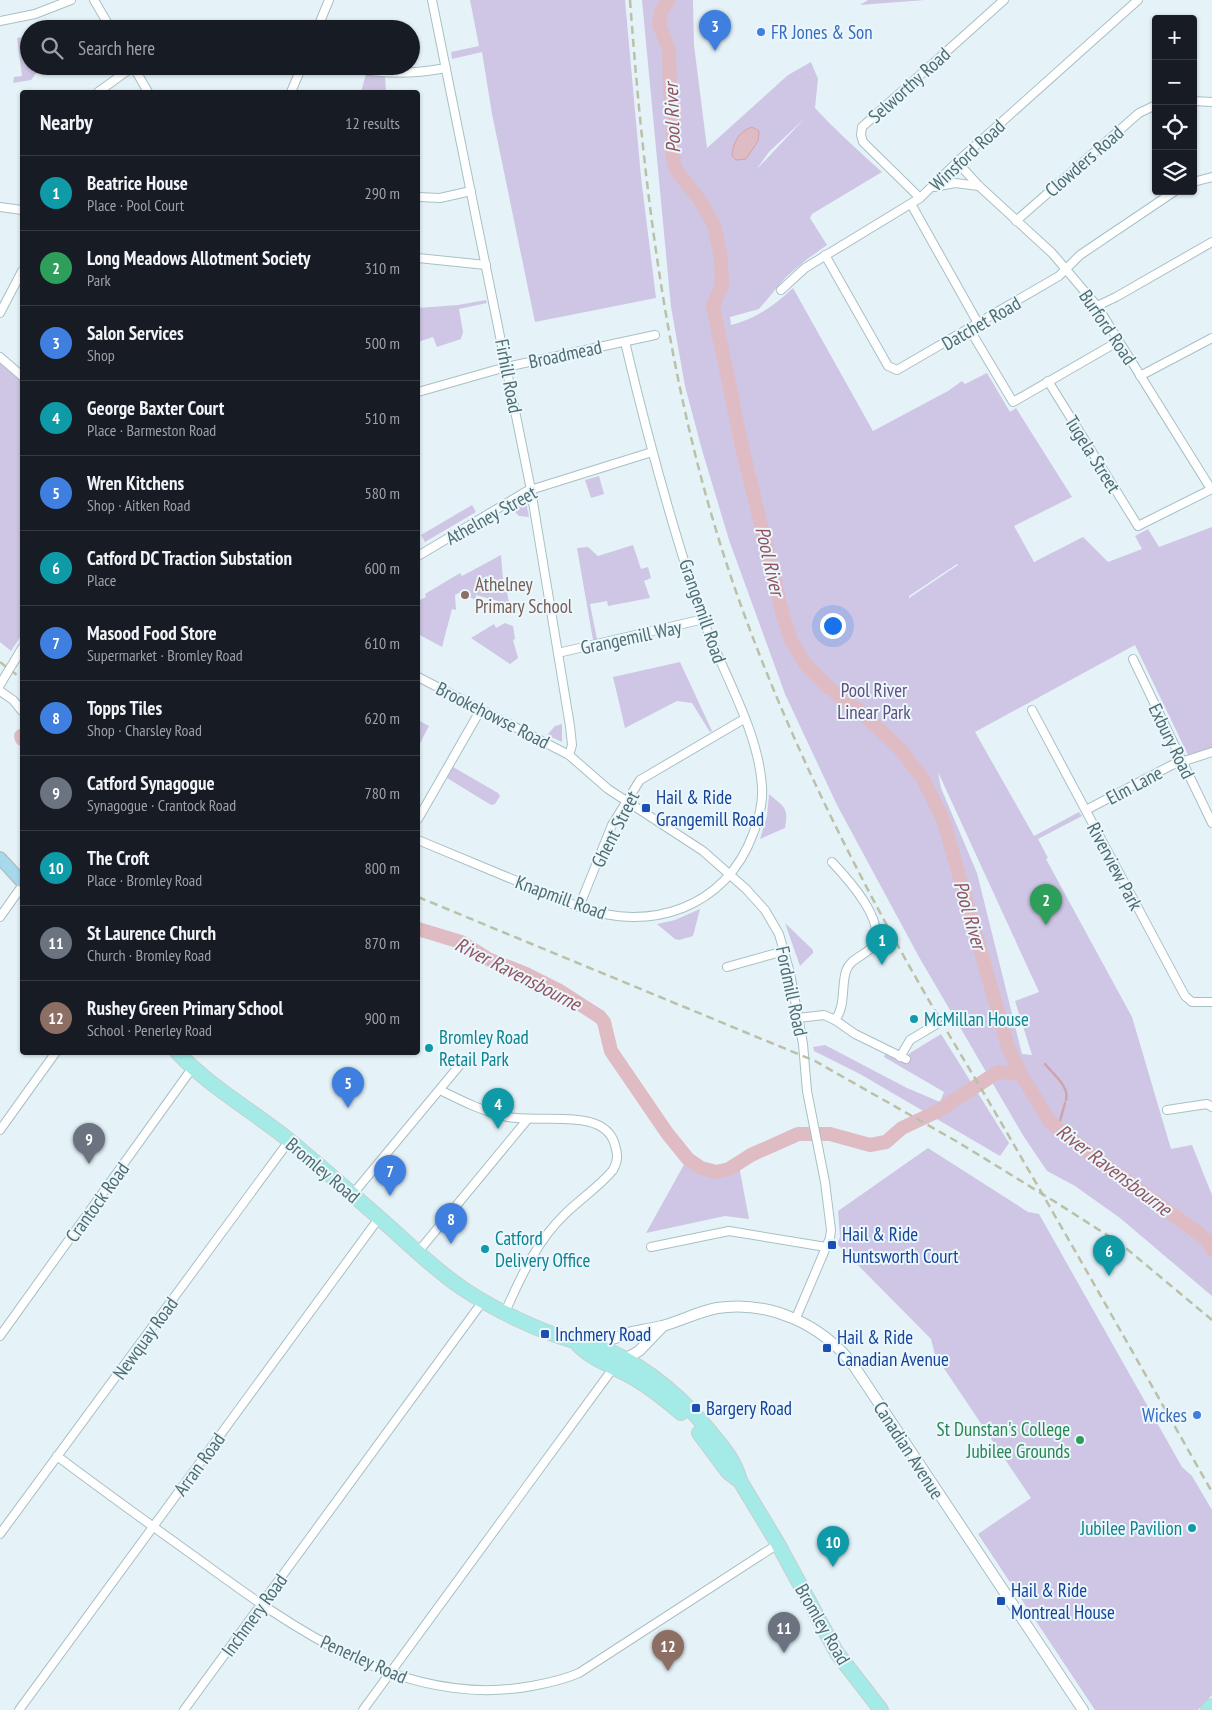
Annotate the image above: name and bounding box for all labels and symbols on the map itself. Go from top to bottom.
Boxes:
pin: 3 [699,10,731,51]
place label: FR Jones & Son [771,20,873,44]
marker: FR Jones & Son [755,26,767,38]
street label: Selworthy Road [863,42,955,128]
water label: Pool River [658,80,686,153]
street label: Winsford Road [924,114,1010,196]
street label: Clowders Road [1040,120,1128,202]
street label: Burford Road [1074,285,1142,369]
street label: Datchet Road [937,291,1025,355]
street label: Broadmead [526,335,604,373]
street label: Firhill Road [490,337,528,415]
street label: Tugela Street [1060,411,1127,498]
street label: Athelney Street [441,480,541,550]
water label: Pool River [749,524,791,601]
street label: Grangemill Road [674,556,732,666]
place label: Athelney Primary School [475,572,573,618]
marker: Athelney Primary School [459,589,471,601]
your location [820,613,846,639]
street label: Grangemill Way [578,614,684,659]
street label: Brookehowse Road [432,676,554,754]
park label: Pool River Linear Park [837,678,911,724]
street label: Exbury Road [1144,699,1200,783]
street label: Elm Lane [1102,760,1166,810]
place label: Hail & Ride Grangemill Road [656,785,764,831]
street label: Ghent Street [586,786,645,871]
marker: Hail & Ride Grangemill Road [640,802,652,814]
street label: Riverview Park [1082,818,1148,915]
street label: Knapmill Road [512,869,610,925]
water label: Pool River [948,878,993,955]
pin: 2 [1030,884,1062,925]
pin: 1 [866,924,898,965]
water label: River Ravensbourne [451,931,587,1018]
street label: Fordmill Road [771,944,813,1038]
place label: McMillan House [924,1007,1029,1031]
marker: McMillan House [908,1013,920,1025]
place label: Bromley Road Retail Park [439,1025,529,1071]
marker: Bromley Road Retail Park [423,1042,435,1054]
pin: 5 [332,1067,364,1108]
pin: 4 [482,1088,514,1129]
water label: River Ravensbourne [1051,1118,1178,1223]
pin: 9 [73,1123,105,1164]
street label: Bromley Road [281,1132,365,1208]
pin: 7 [374,1155,406,1196]
street label: Crantock Road [60,1157,134,1247]
pin: 8 [435,1203,467,1244]
place label: Hail & Ride Huntsworth Court [842,1222,959,1268]
place label: Catford Delivery Office [495,1226,590,1272]
pin: 6 [1093,1235,1125,1276]
marker: Hail & Ride Huntsworth Court [826,1239,838,1251]
marker: Catford Delivery Office [479,1243,491,1255]
street label: Newquay Road [107,1292,183,1384]
place label: Inchmery Road [555,1322,651,1346]
place label: Hail & Ride Canadian Avenue [837,1325,949,1371]
marker: Inchmery Road [539,1328,551,1340]
marker: Hail & Ride Canadian Avenue [821,1342,833,1354]
place label: Bargery Road [706,1396,792,1420]
street label: Canadian Avenue [868,1397,950,1504]
marker: Bargery Road [690,1402,702,1414]
place label: Wickes [1142,1403,1187,1427]
marker: Wickes [1191,1409,1203,1421]
place label: St Dunstan's College Jubilee Grounds [937,1417,1070,1463]
street label: Arran Road [168,1428,230,1500]
marker: St Dunstan's College Jubilee Grounds [1074,1434,1086,1446]
place label: Jubilee Pavilion [1080,1516,1182,1540]
marker: Jubilee Pavilion [1186,1522,1198,1534]
pin: 10 [817,1526,849,1567]
street label: Inchmery Road [216,1569,292,1661]
place label: Hail & Ride Montreal House [1011,1578,1115,1624]
street label: Bromley Road [790,1579,856,1669]
marker: Hail & Ride Montreal House [995,1595,1007,1607]
pin: 11 [768,1612,800,1653]
street label: Penerley Road [317,1629,411,1689]
pin: 12 [652,1630,684,1671]

